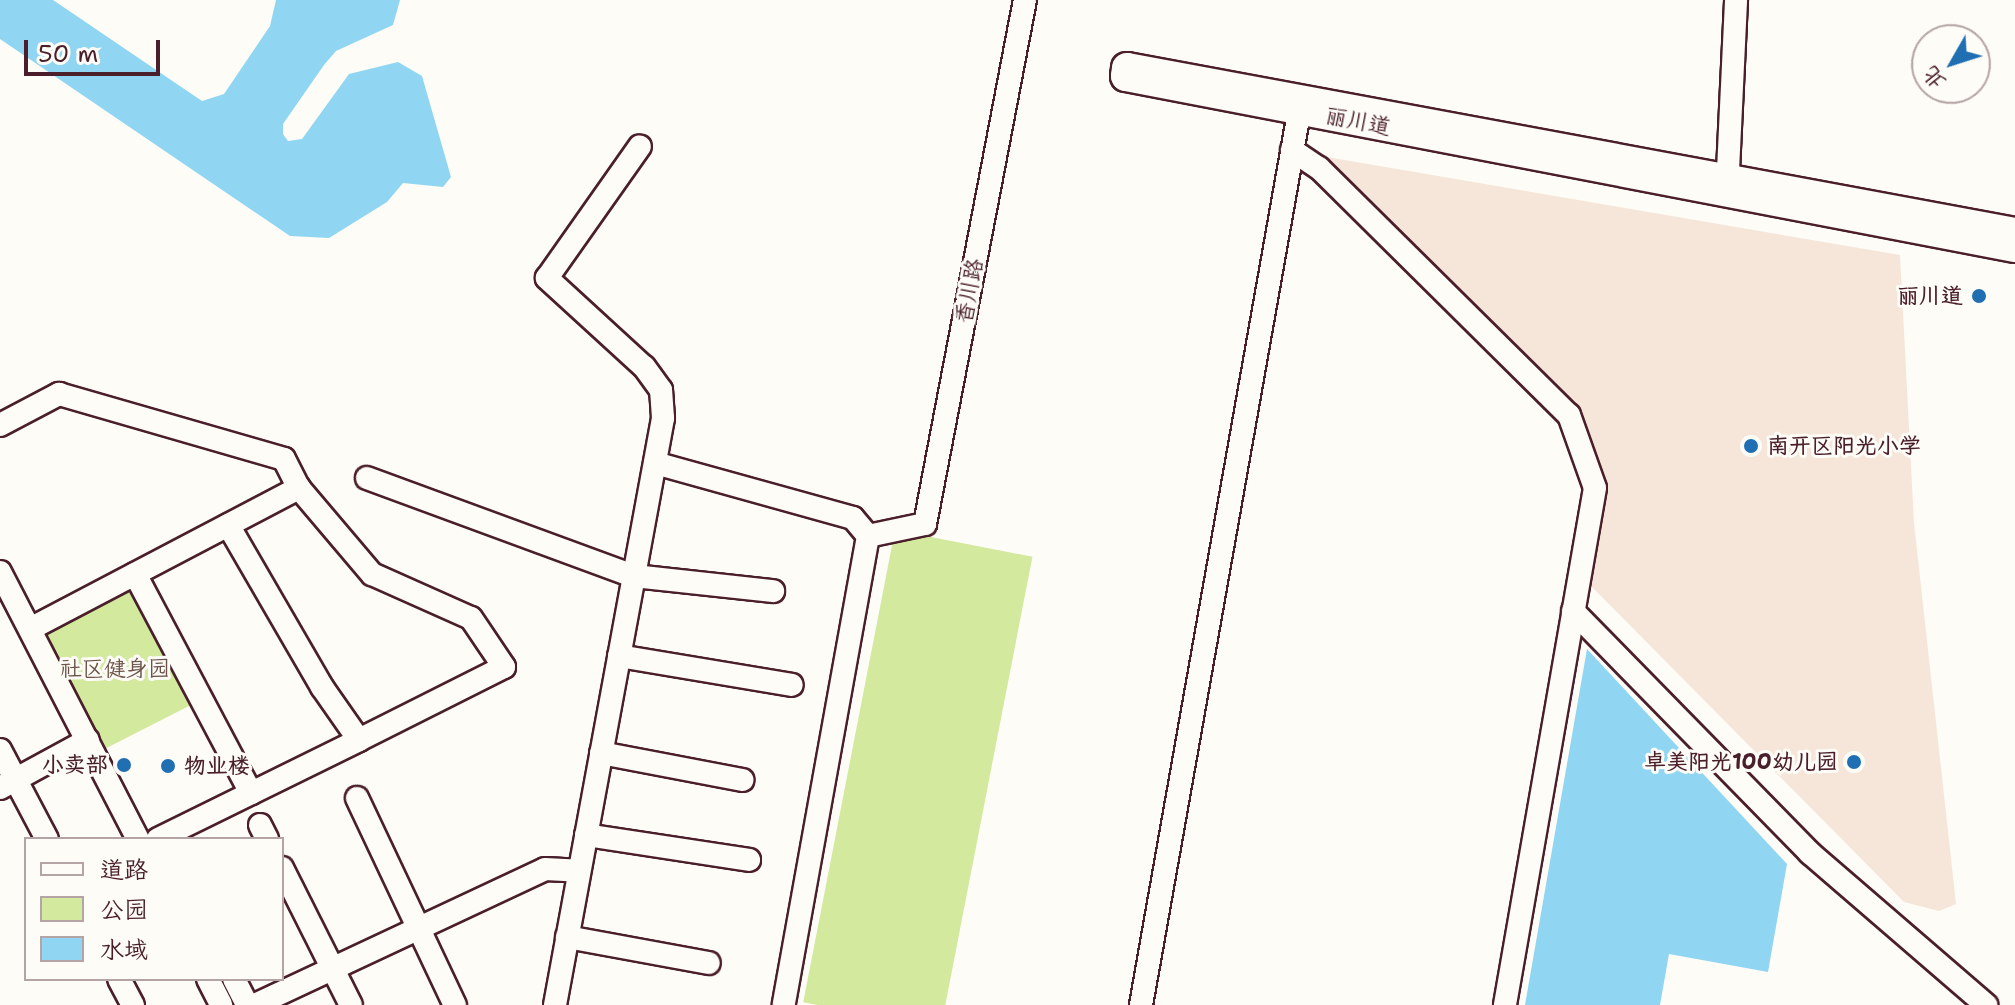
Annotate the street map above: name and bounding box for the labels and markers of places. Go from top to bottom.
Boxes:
place label: 丽川道 [1897,283,1963,309]
marker: 丽川道 [1970,287,1988,305]
place label: 南开区阳光小学 [1767,433,1921,459]
marker: 南开区阳光小学 [1742,437,1760,455]
place label: 卓美阳光100幼儿园 [1644,749,1838,775]
place label: 小卖部 [42,752,108,778]
place label: 物业楼 [184,753,250,779]
marker: 卓美阳光100幼儿园 [1845,753,1863,771]
marker: 小卖部 [115,756,133,774]
marker: 物业楼 [159,757,177,775]

